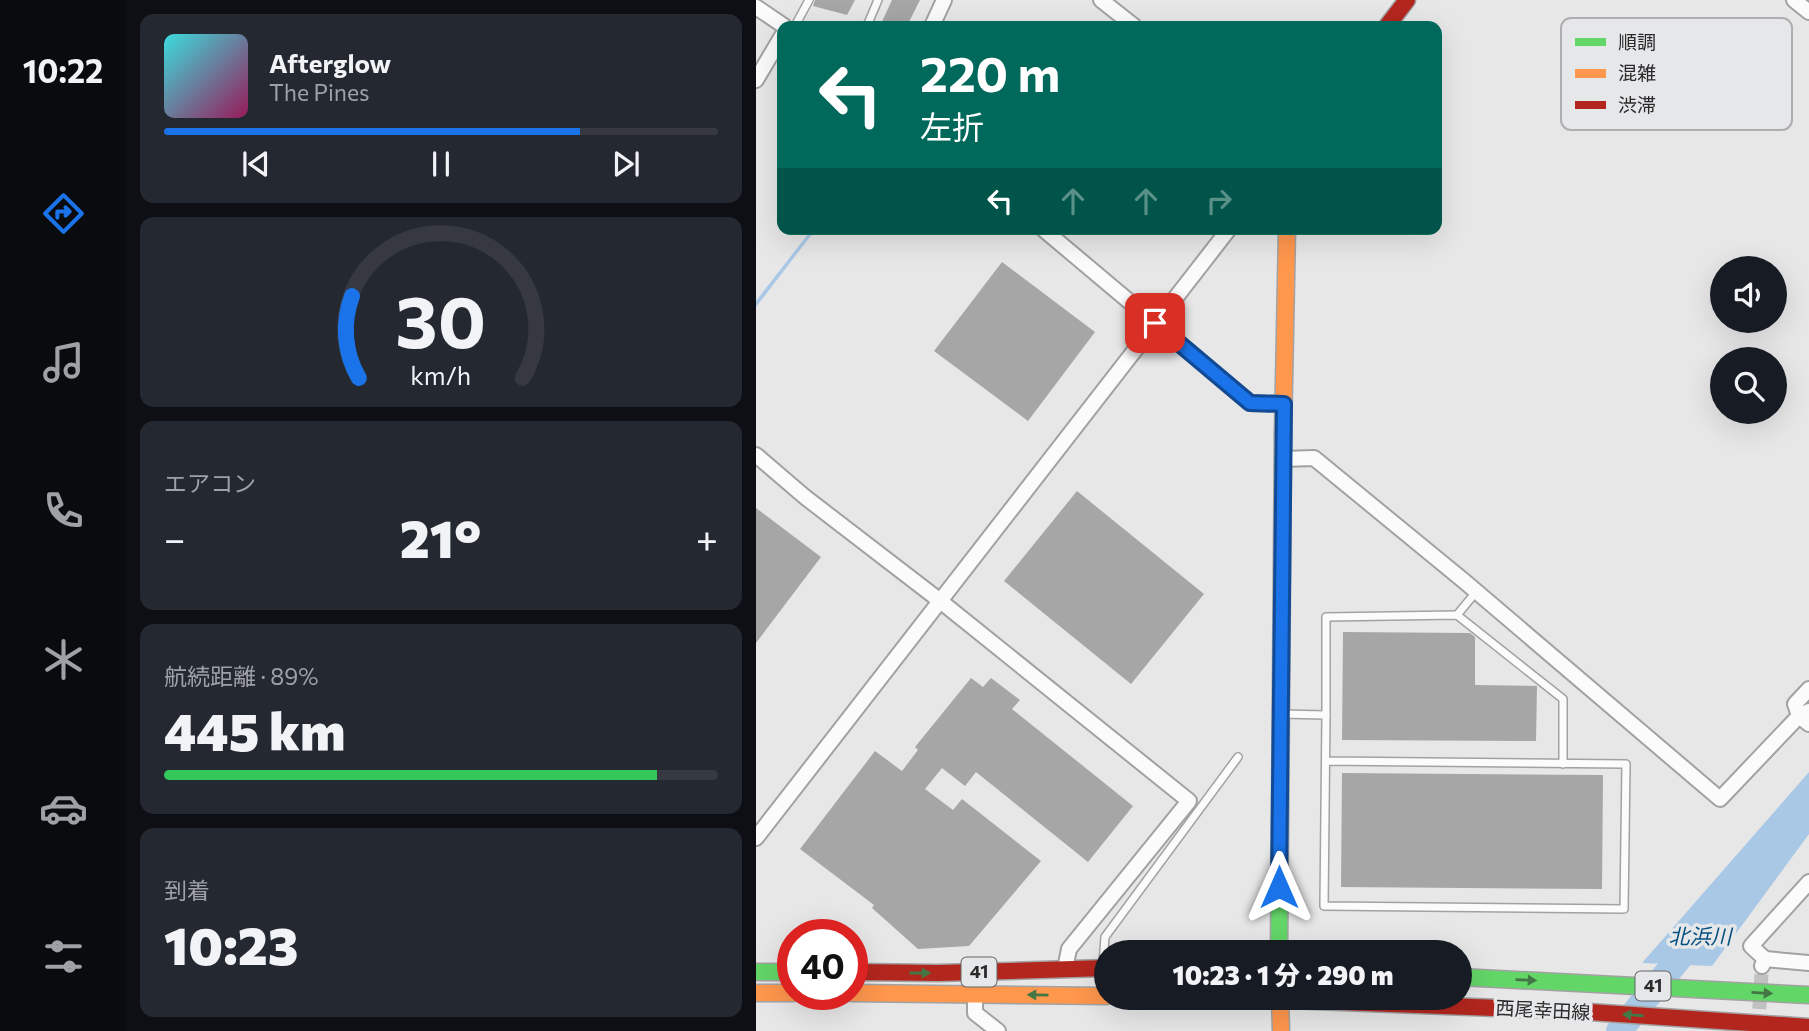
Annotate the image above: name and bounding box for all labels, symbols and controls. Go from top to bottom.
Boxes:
legend [1561,18,1792,130]
text: 順調 [1618,30,1656,53]
text: 220 m [920,42,1060,102]
text: Afterglow [269,47,391,78]
icon: left [805,49,896,140]
text: 10:22 [23,50,103,90]
text: 混雑 [1618,61,1656,84]
text: The Pines [269,78,370,106]
text: 渋滞 [1618,93,1656,116]
text: 左折 [920,106,984,146]
icon: previous [237,145,275,183]
icon: pause [422,145,460,183]
icon: next [607,145,645,183]
icon: left [981,182,1019,220]
icon: ahead [1054,182,1092,220]
icon: ahead [1127,182,1165,220]
icon: right [1200,182,1238,220]
icon: directions [39,189,88,238]
map controls [1710,256,1787,424]
button: sound [1710,256,1787,333]
text: 30 [396,275,486,364]
pin [1125,293,1185,353]
icon: arrive [1136,304,1174,342]
icon: music [39,338,88,387]
button: search [1710,347,1787,424]
text: km/h [411,360,471,390]
text: エアコン [164,469,256,497]
icon: phone [39,486,88,535]
text: 21° [400,505,481,569]
text: − [164,514,186,561]
text: + [696,514,718,561]
icon: climate [39,635,88,684]
text: 航続距離 · 89% [164,662,318,690]
text: 445 km [164,698,345,762]
icon: car [39,784,88,833]
position arrow [1242,850,1316,924]
text: 到着 [164,876,210,904]
text: 10:23 [164,912,298,976]
speed limit sign: 40 [777,919,868,1010]
water label: 北浜川 [1669,923,1733,948]
icon: filters [39,932,88,981]
road number: 41 [962,958,997,987]
text: 10:23 · 1 分 · 290 m [1173,959,1393,990]
one-way arrow [910,967,932,979]
road number: 41 [1636,972,1670,1001]
one-way arrow [1515,975,1537,986]
one-way arrow [1751,987,1773,998]
one-way arrow [1027,989,1049,1001]
street label: 西尾幸田線 [1495,996,1591,1023]
one-way arrow [1621,1009,1643,1020]

